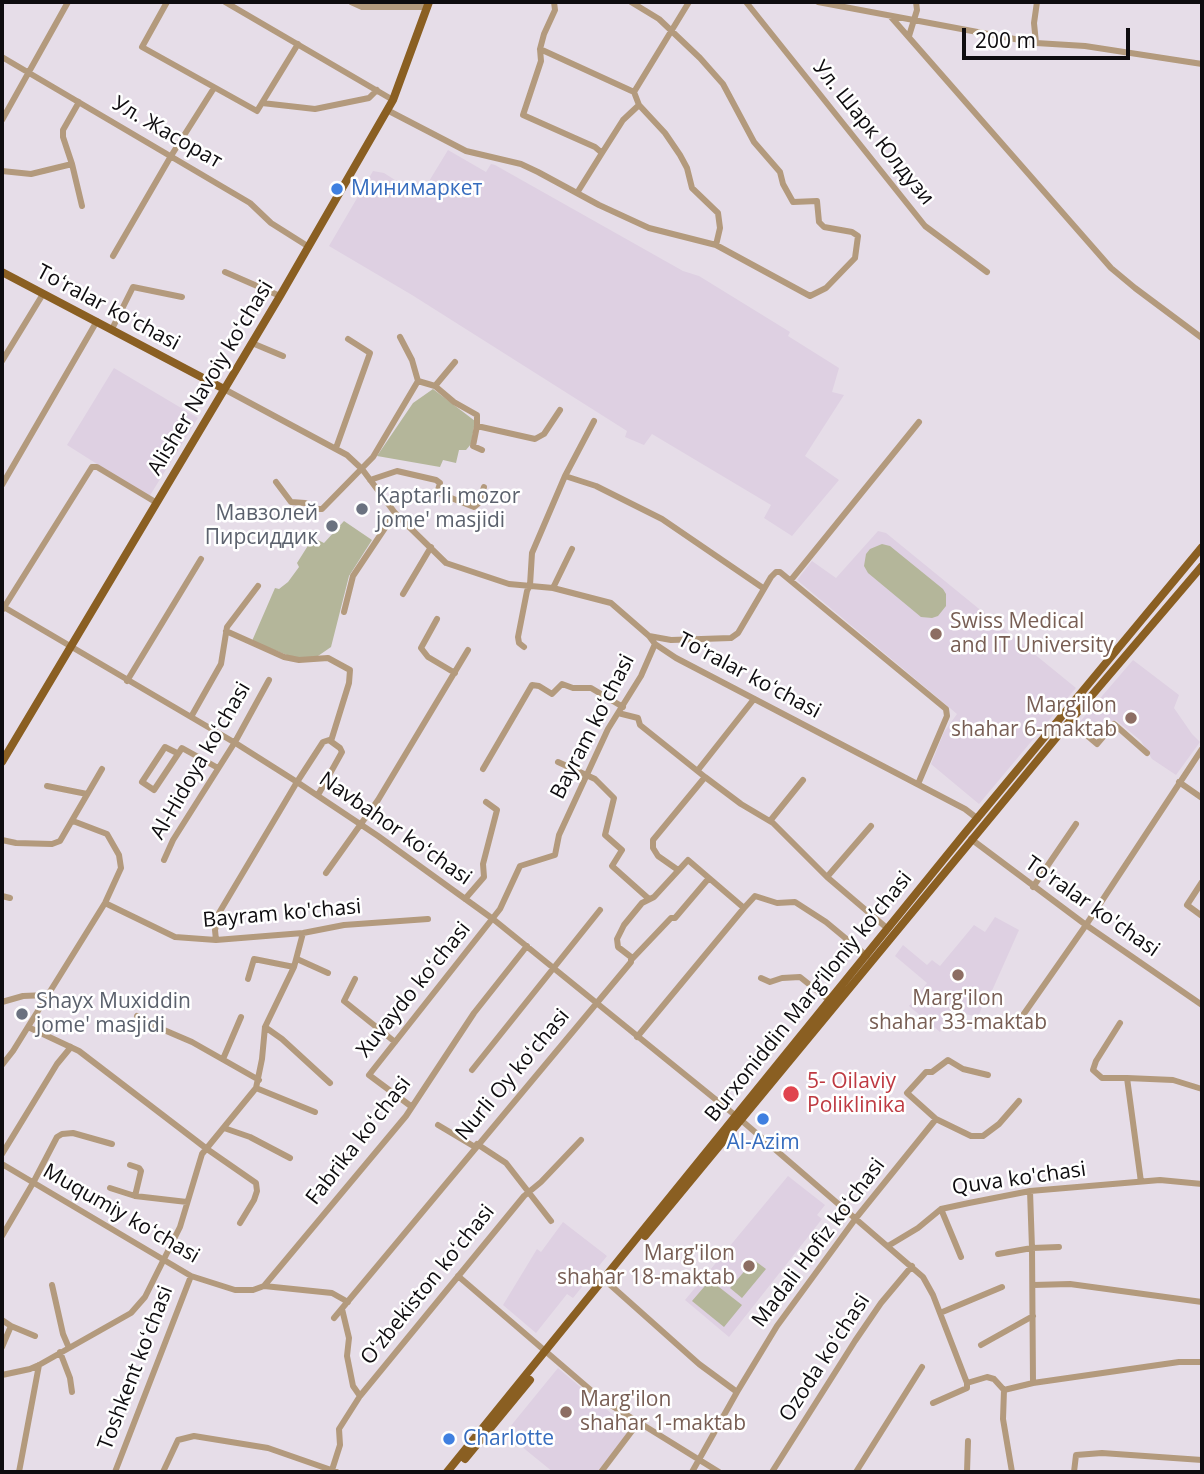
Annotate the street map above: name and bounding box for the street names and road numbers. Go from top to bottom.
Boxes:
street label: Ул. Шарк Юлдузи [807,56,939,210]
street label: Ул. Жасорат [108,91,226,175]
street label: Toʻralar koʻchasi [32,260,184,356]
street label: Alisher Navoiy koʻchasi [143,276,279,480]
street label: Toʻralar koʻchasi [673,628,825,724]
street label: Bayram koʻchasi [546,650,640,804]
street label: Al-Hidoya koʻchasi [146,678,256,844]
street label: Navbahor koʻchasi [314,767,476,891]
street label: To'ralar ko'chasi [1020,851,1164,963]
street label: Burxoniddin Marg’iloniy ko’chasi [700,867,918,1127]
street label: Bayram ko'chasi [202,895,362,933]
street label: Xuvaydo koʻchasi [352,917,476,1063]
street label: Nurli Oy koʻchasi [451,1004,575,1146]
street label: Fabrika koʻchasi [301,1072,417,1210]
street label: Madali Hofiz koʻchasi [747,1153,891,1333]
street label: Quva ko'chasi [950,1157,1088,1201]
street label: Muqumiy koʻchasi [38,1159,204,1269]
street label: Oʻzbekiston koʻchasi [356,1200,500,1370]
street label: Toshkent koʻchasi [93,1282,179,1454]
street label: Ozoda koʻchasi [774,1289,876,1427]

